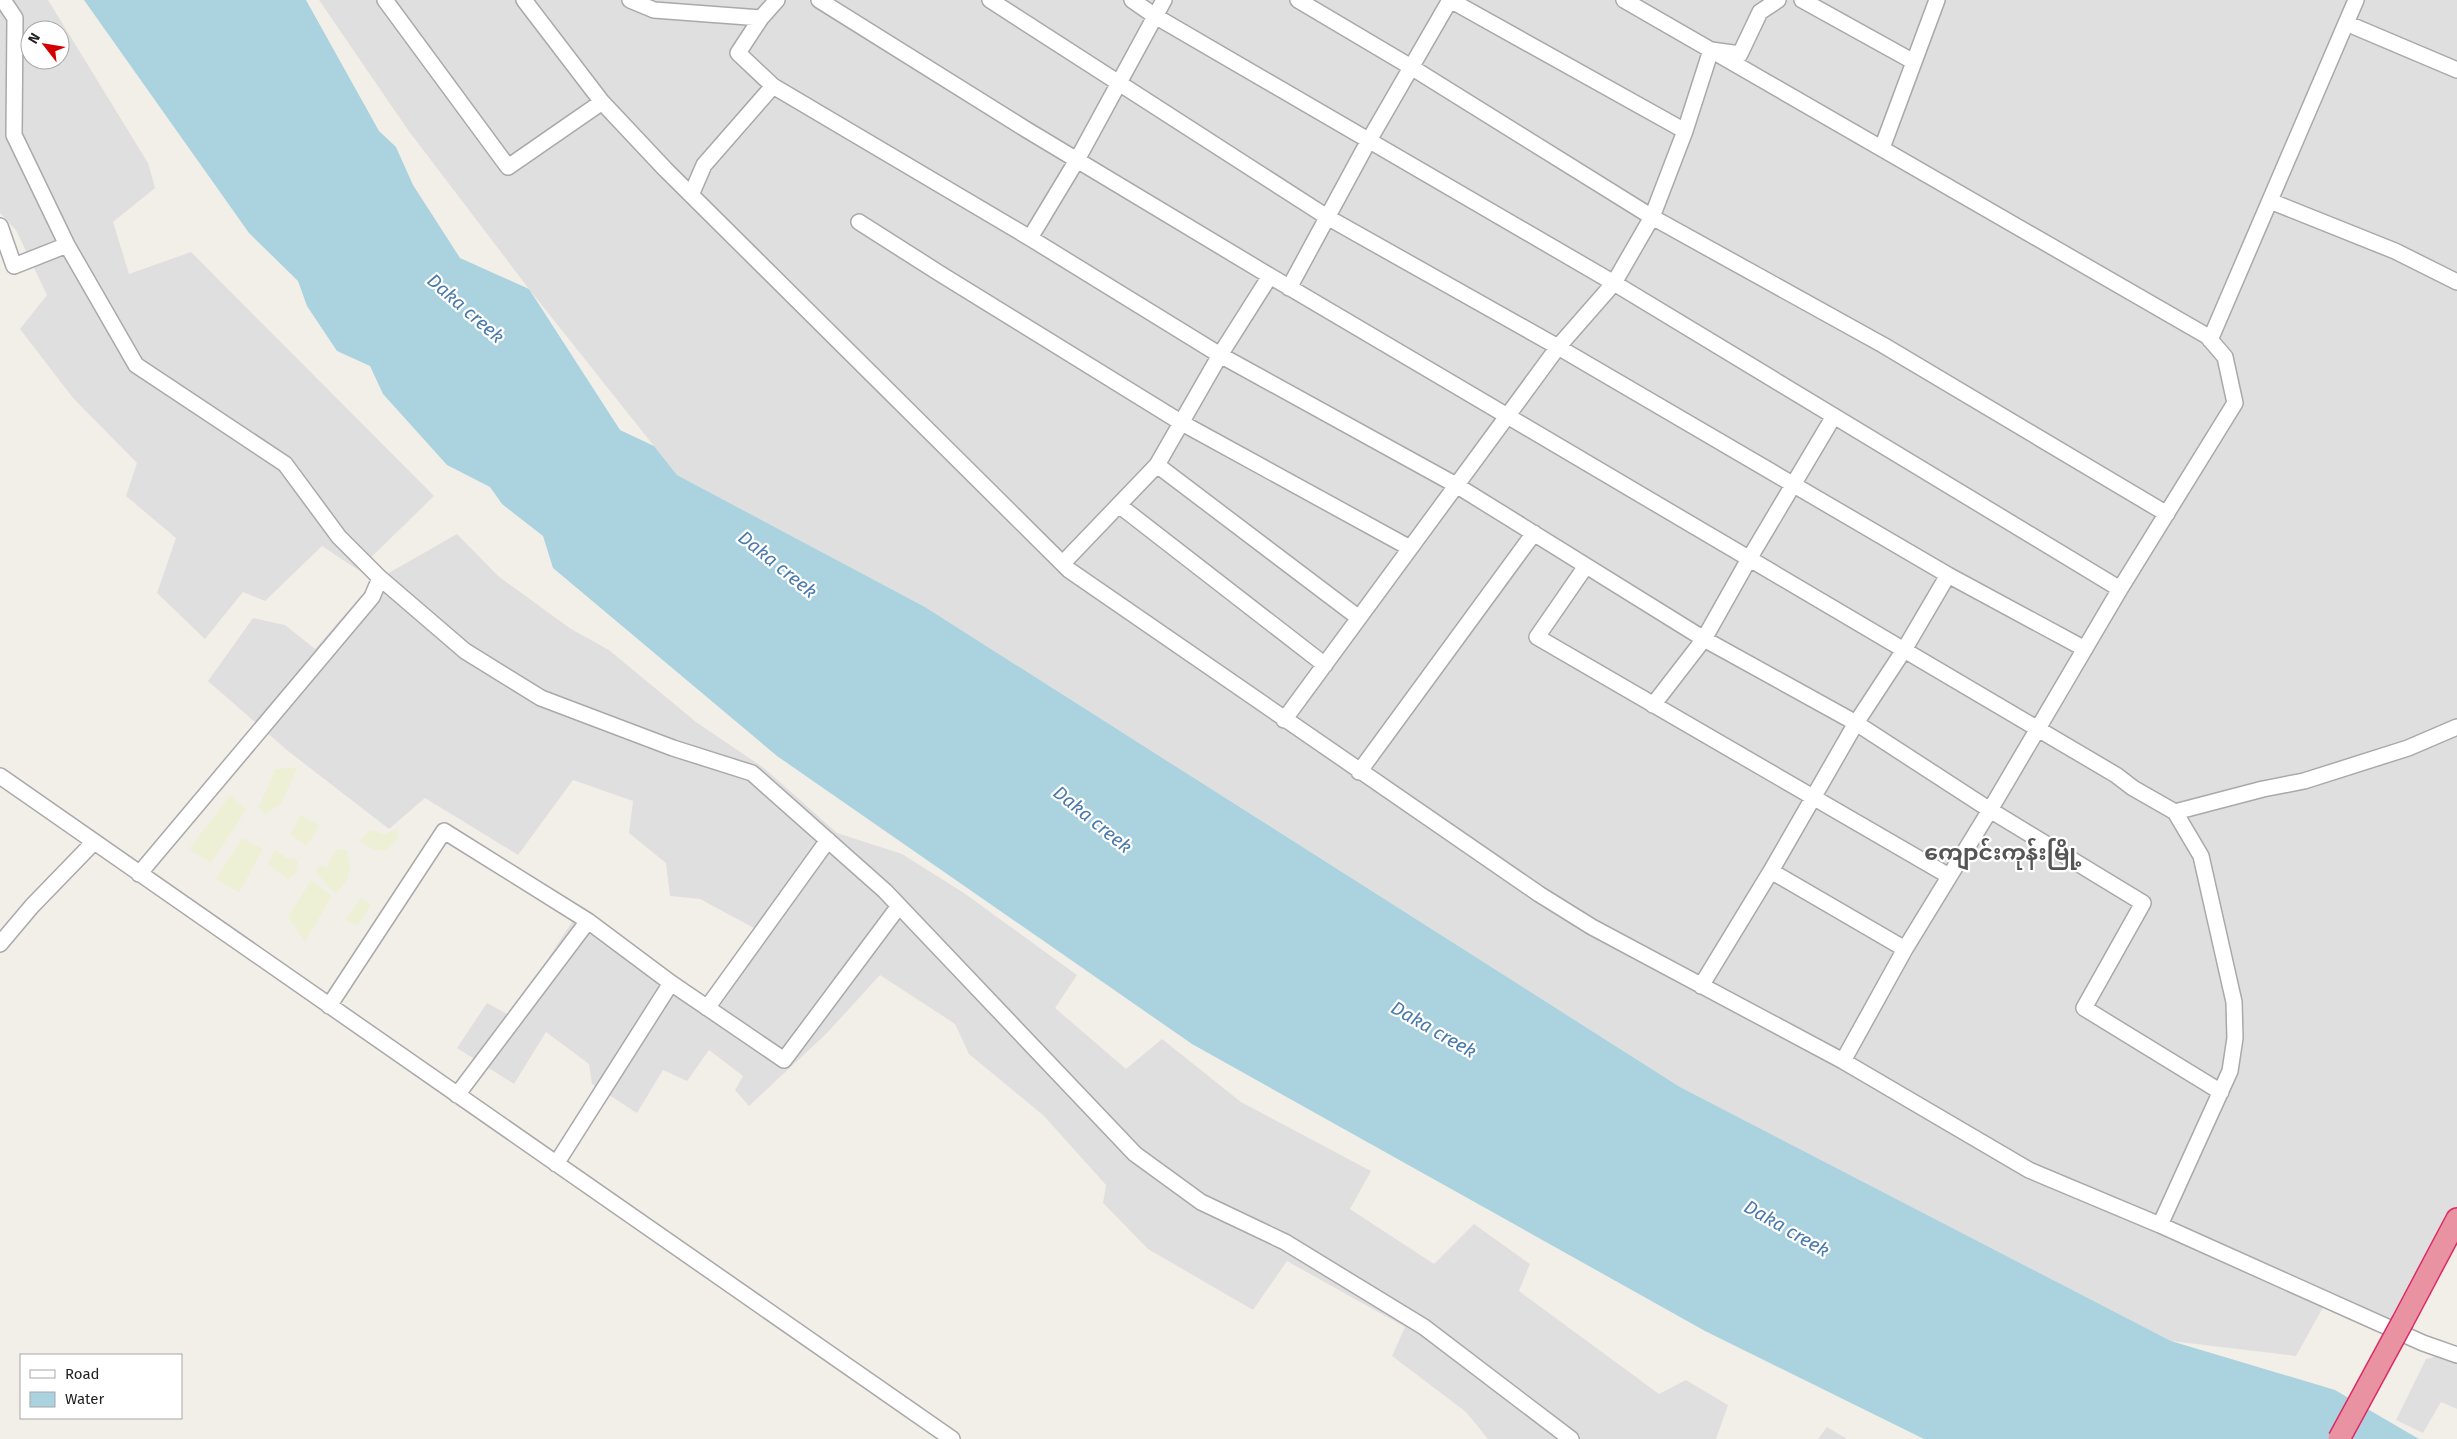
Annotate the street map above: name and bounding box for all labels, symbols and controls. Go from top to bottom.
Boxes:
north arrow [20,20,70,70]
text: N [25,30,44,47]
water label: Daka creek [422,269,509,348]
water label: Daka creek [734,526,822,603]
water label: Daka creek [1049,781,1137,858]
district label: ကျောင်းကုန်းမြို့ [1924,837,2082,871]
water label: Daka creek [1387,996,1480,1063]
water label: Daka creek [1740,1195,1833,1262]
legend [20,1354,182,1419]
text: Road [65,1365,100,1383]
text: Water [65,1390,104,1408]

